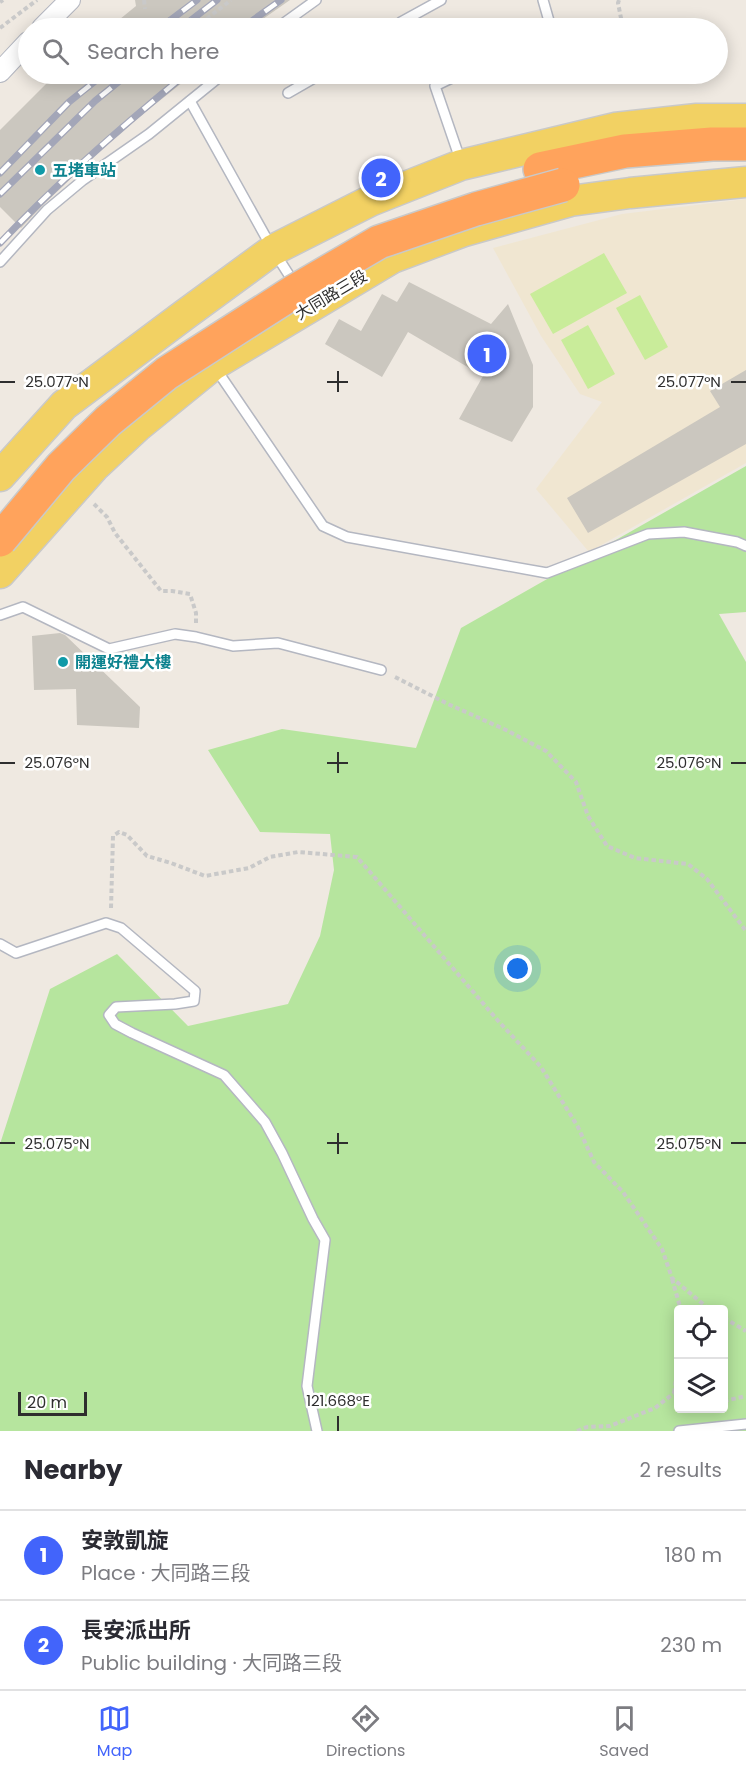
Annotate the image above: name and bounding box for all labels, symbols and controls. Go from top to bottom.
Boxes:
search box [18,18,728,84]
icon: search [39,35,72,68]
text: Search here [87,36,220,67]
pin: 2 [362,156,400,201]
place label: 五堵車站 [52,159,116,182]
marker: 五堵車站 [33,163,47,177]
street label: 大同路三段 [291,265,371,325]
pin: 1 [468,332,506,376]
text: 25.077°N [25,371,89,392]
text: 25.077°N [657,371,721,392]
place label: 開運好禮大樓 [75,651,171,674]
marker: 開運好禮大樓 [56,655,70,669]
text: 25.076°N [24,752,90,773]
text: 25.076°N [656,752,722,773]
your location [503,954,532,983]
text: 25.075°N [25,1133,89,1154]
text: 25.075°N [657,1133,721,1154]
map controls [674,1305,728,1413]
button: locate [674,1305,728,1359]
button: layers [674,1359,728,1413]
scale bar [18,1389,87,1416]
text: 121.668°E [306,1390,370,1411]
text: 20 m [27,1391,67,1414]
text: Nearby [24,1452,122,1488]
text: 2 results [639,1456,722,1484]
text: 安敦凱旋 [81,1525,169,1556]
text: 1 [40,1541,47,1569]
text: 180 m [664,1541,722,1569]
text: Place · 大同路三段 [81,1559,250,1587]
text: 長安派出所 [81,1615,191,1646]
text: 2 [38,1631,49,1659]
text: 230 m [660,1631,722,1659]
text: Public building · 大同路三段 [81,1649,342,1677]
tab: Map [97,1702,132,1763]
tab: Directions [326,1702,405,1763]
tab: Saved [599,1702,649,1763]

